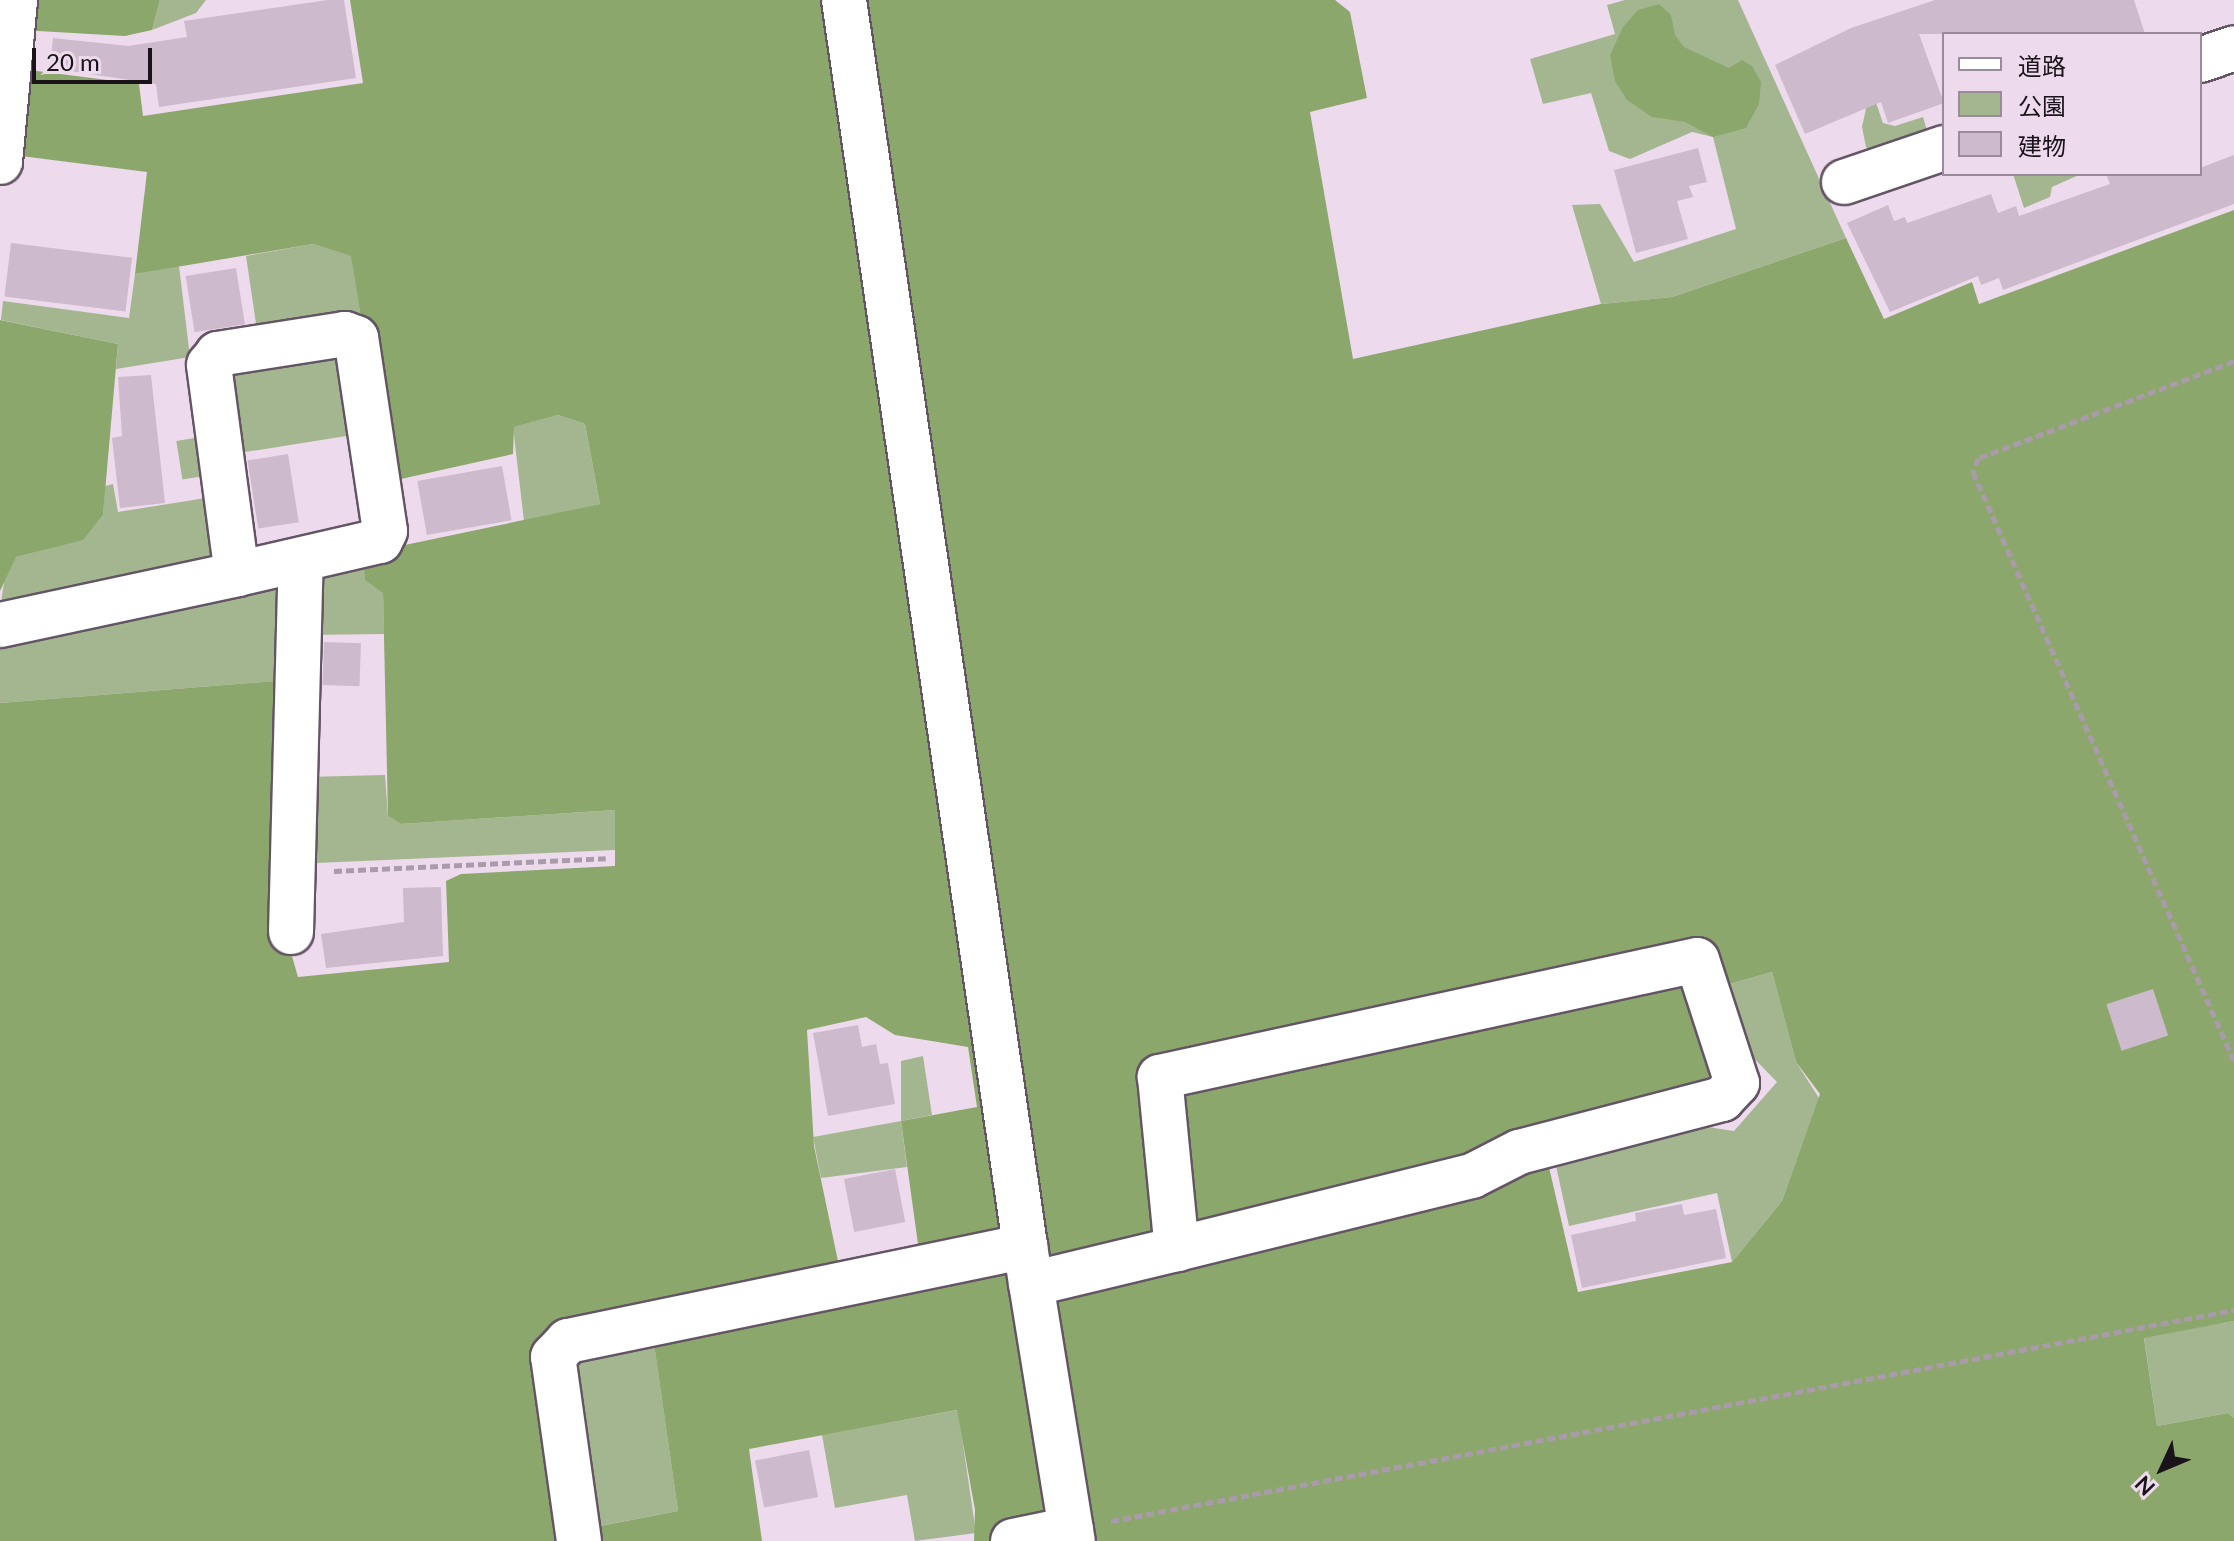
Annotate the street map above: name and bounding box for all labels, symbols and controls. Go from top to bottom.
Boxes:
scale bar [36,32,156,82]
legend [1942,32,2202,176]
text: 20 m [46,47,100,76]
text: 道路 [2018,51,2066,80]
text: 公園 [2018,91,2066,120]
text: 建物 [2018,131,2066,160]
north arrow [2122,1429,2202,1509]
text: N [2129,1471,2160,1502]

